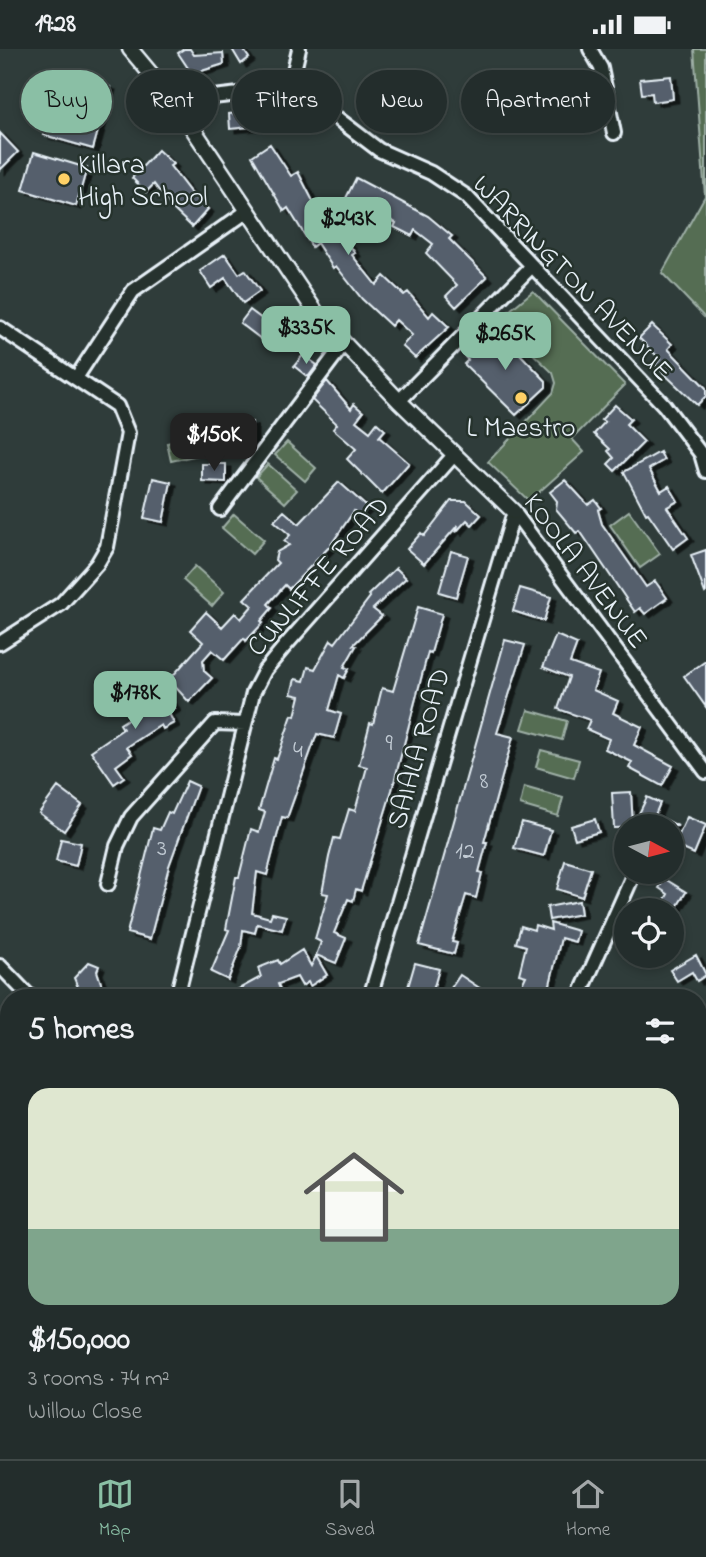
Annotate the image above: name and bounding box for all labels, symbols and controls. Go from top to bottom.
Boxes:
text: 19:28 [35,6,76,44]
chip: Buy [21,70,112,133]
chip: Rent [126,70,218,133]
chip: Filters [232,70,342,133]
chip: New [356,70,447,133]
chip: Apartment [461,70,615,133]
place label: Killara High School [78,146,208,219]
street label: WARRINGTON AVENUE [461,167,681,392]
marker: Killara High School [56,171,72,187]
pin: $243K [299,197,397,257]
text: $243K [320,203,376,236]
pin: $335K [257,307,355,366]
text: $335K [277,312,335,345]
pin: $265K [456,313,554,372]
text: $265K [475,318,535,351]
marker: L Maestro [513,390,529,406]
place label: L Maestro [467,409,575,450]
pin: $150K [165,413,263,473]
text: $150K [186,419,242,452]
street label: KOOLA AVENUE [512,486,657,659]
street label: CUNLIFFE ROAD [238,488,401,667]
street label: SAIALA ROAD [378,664,463,834]
pin: $178K [86,671,184,731]
text: $178K [110,677,160,710]
house number: 9 [385,727,393,762]
house number: 4 [293,734,303,769]
house number: 8 [480,765,489,800]
north arrow [614,814,684,884]
map controls [614,814,684,968]
house number: 3 [157,832,167,867]
house number: 12 [455,835,475,870]
button: locate [614,898,684,968]
text: 5 homes [28,1009,135,1053]
icon: filters [641,1012,679,1050]
icon: home [291,1134,417,1260]
text: $150,000 [28,1319,130,1363]
text: 3 rooms · 74 m² [28,1363,170,1396]
text: Willow Close [28,1396,142,1429]
tab: Map [96,1475,134,1544]
tab: Saved [325,1475,375,1544]
tab: Home [566,1475,610,1544]

